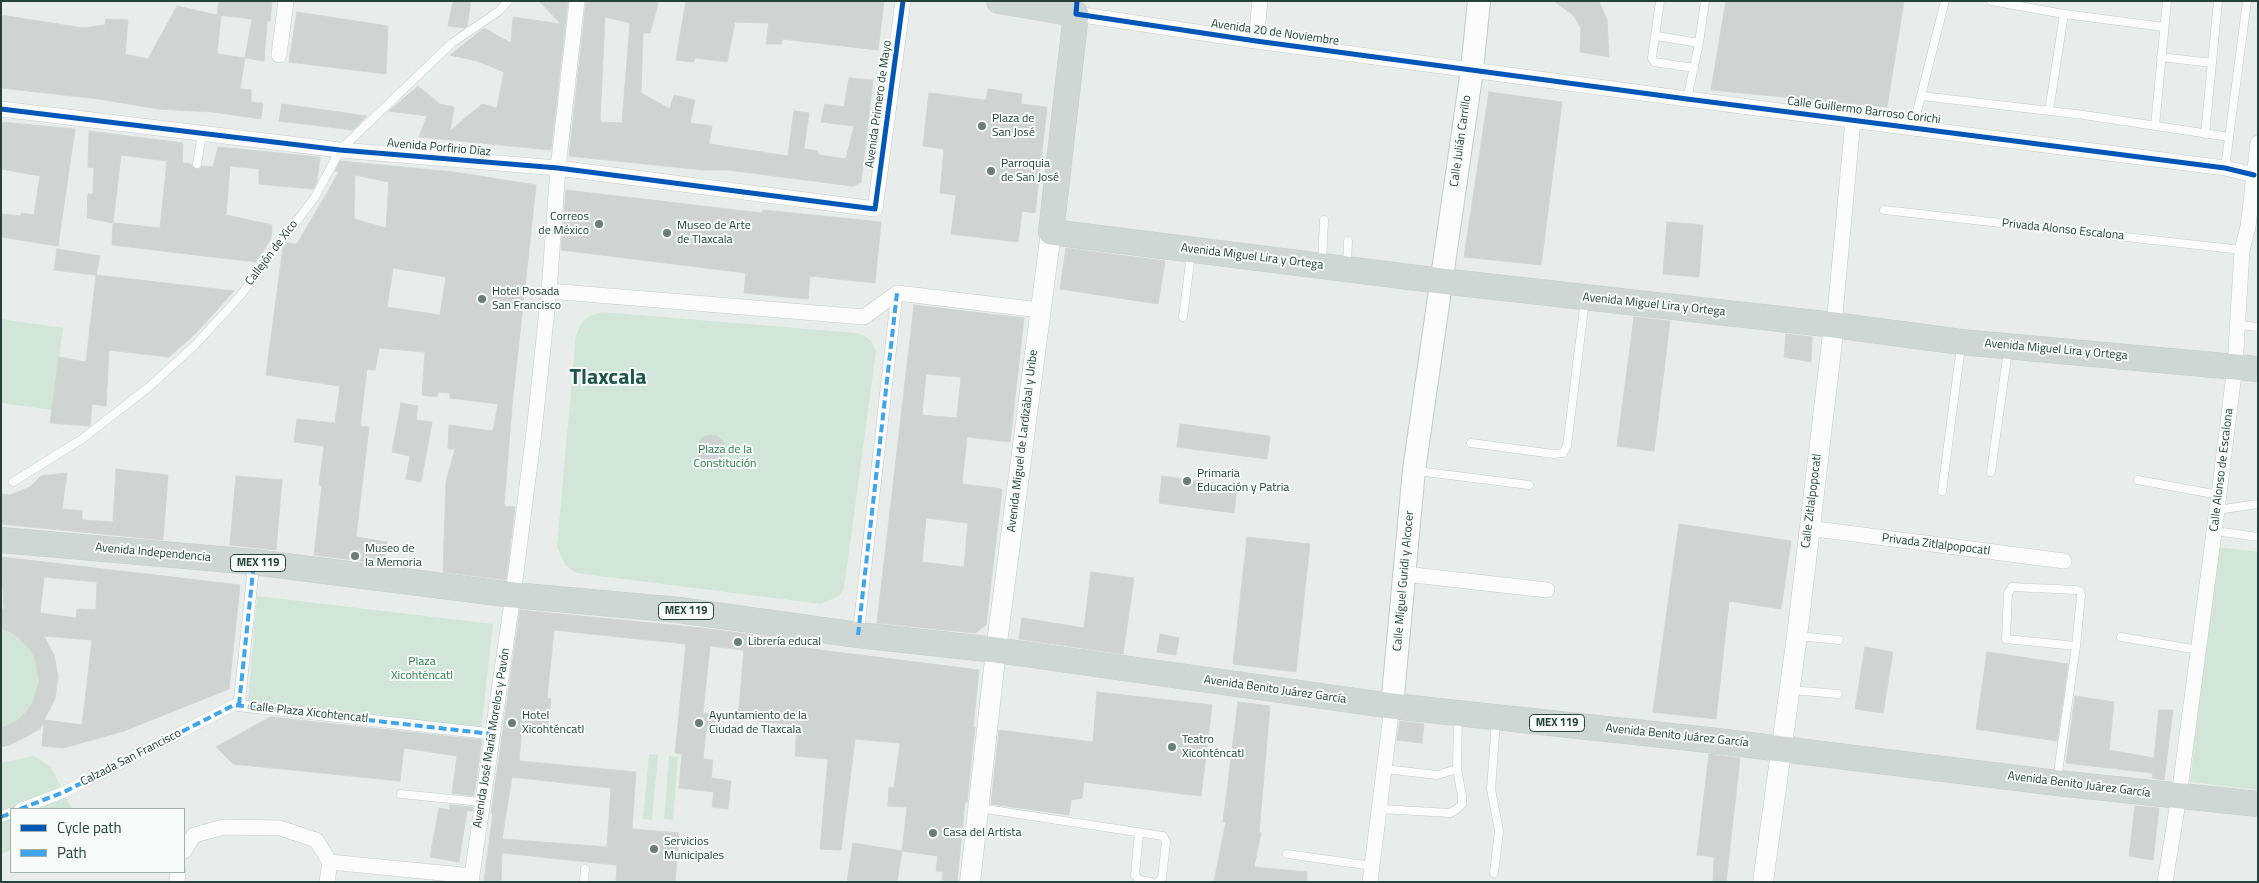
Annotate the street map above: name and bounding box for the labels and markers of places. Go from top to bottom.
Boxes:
place label: Plaza de San José [992,112,1035,140]
marker: Plaza de San José [976,120,988,132]
place label: Parroquia de San José [1001,157,1059,185]
marker: Parroquia de San José [985,165,997,177]
place label: Correos de México [538,210,589,238]
marker: Correos de México [593,218,605,230]
place label: Museo de Arte de Tlaxcala [677,219,751,247]
marker: Museo de Arte de Tlaxcala [661,227,673,239]
place label: Hotel Posada San Francisco [492,285,561,313]
marker: Hotel Posada San Francisco [476,293,488,305]
place label: Primaria Educación y Patria [1197,467,1289,495]
marker: Primaria Educación y Patria [1181,475,1193,487]
place label: Museo de la Memoria [365,542,422,570]
marker: Museo de la Memoria [349,550,361,562]
place label: Librería educal [748,635,821,649]
marker: Librería educal [732,636,744,648]
place label: Hotel Xicohténcatl [522,709,584,737]
place label: Ayuntamiento de la Ciudad de Tlaxcala [709,709,807,737]
marker: Hotel Xicohténcatl [506,717,518,729]
marker: Ayuntamiento de la Ciudad de Tlaxcala [693,717,705,729]
place label: Teatro Xicohténcatl [1182,733,1244,761]
marker: Teatro Xicohténcatl [1166,741,1178,753]
place label: Casa del Artista [943,826,1022,840]
marker: Casa del Artista [927,827,939,839]
place label: Servicios Municipales [664,835,724,863]
marker: Servicios Municipales [648,843,660,855]

